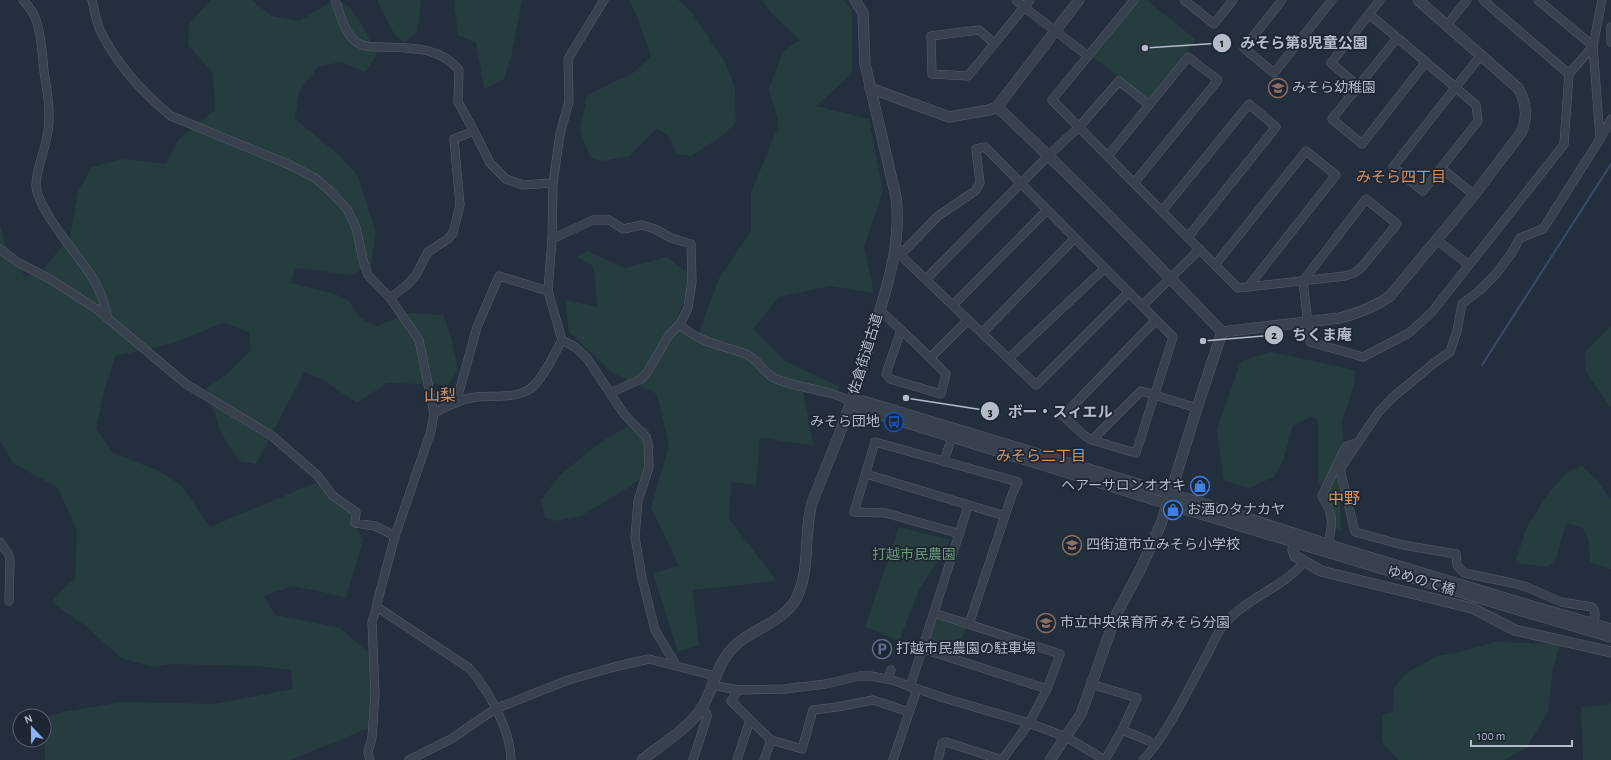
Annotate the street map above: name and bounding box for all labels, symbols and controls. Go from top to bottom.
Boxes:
callout: みそら第8児童公園 [1212,29,1376,56]
text: みそら第8児童公園 [1240,35,1368,51]
text: 1 [1220,37,1224,49]
school or university icon: みそら幼稚園 [1267,77,1289,99]
place label: みそら幼稚園 [1292,80,1376,95]
district label: みそら四丁目 [1356,170,1446,185]
street label: 佐倉街道古道 [846,311,885,396]
callout: ちくま庵 [1264,322,1360,349]
text: ちくま庵 [1292,327,1352,343]
text: 2 [1271,329,1277,341]
district label: 山梨 [424,387,456,404]
callout: ボー・スィエル [980,398,1121,425]
text: ボー・スィエル [1007,404,1113,420]
text: 3 [987,406,993,418]
bus stop icon: みそら団地 [883,411,905,433]
place label: みそら団地 [810,414,880,429]
district label: みそら二丁目 [996,449,1086,464]
shop icon: ヘアーサロンオオキ [1189,475,1211,497]
place label: ヘアーサロンオオキ [1061,478,1186,493]
district label: 中野 [1328,490,1360,507]
shop icon: お酒のタナカヤ [1162,499,1184,521]
place label: お酒のタナカヤ [1187,502,1285,517]
school or university icon: 四街道市立みそら小学校 [1061,534,1083,556]
place label: 四街道市立みそら小学校 [1086,537,1240,552]
park label: 打越市民農園 [872,547,956,562]
street label: ゆめのて橋 [1385,563,1457,598]
school or university icon: 市立中央保育所 みそら分園 [1035,612,1057,634]
place label: 市立中央保育所 みそら分園 [1060,615,1230,630]
parking icon: 打越市民農園の駐車場 [871,638,893,660]
place label: 打越市民農園の駐車場 [896,641,1036,656]
north arrow [12,708,52,748]
text: N [23,713,34,726]
scale bar [1471,722,1572,748]
text: 100 m [1477,730,1505,742]

